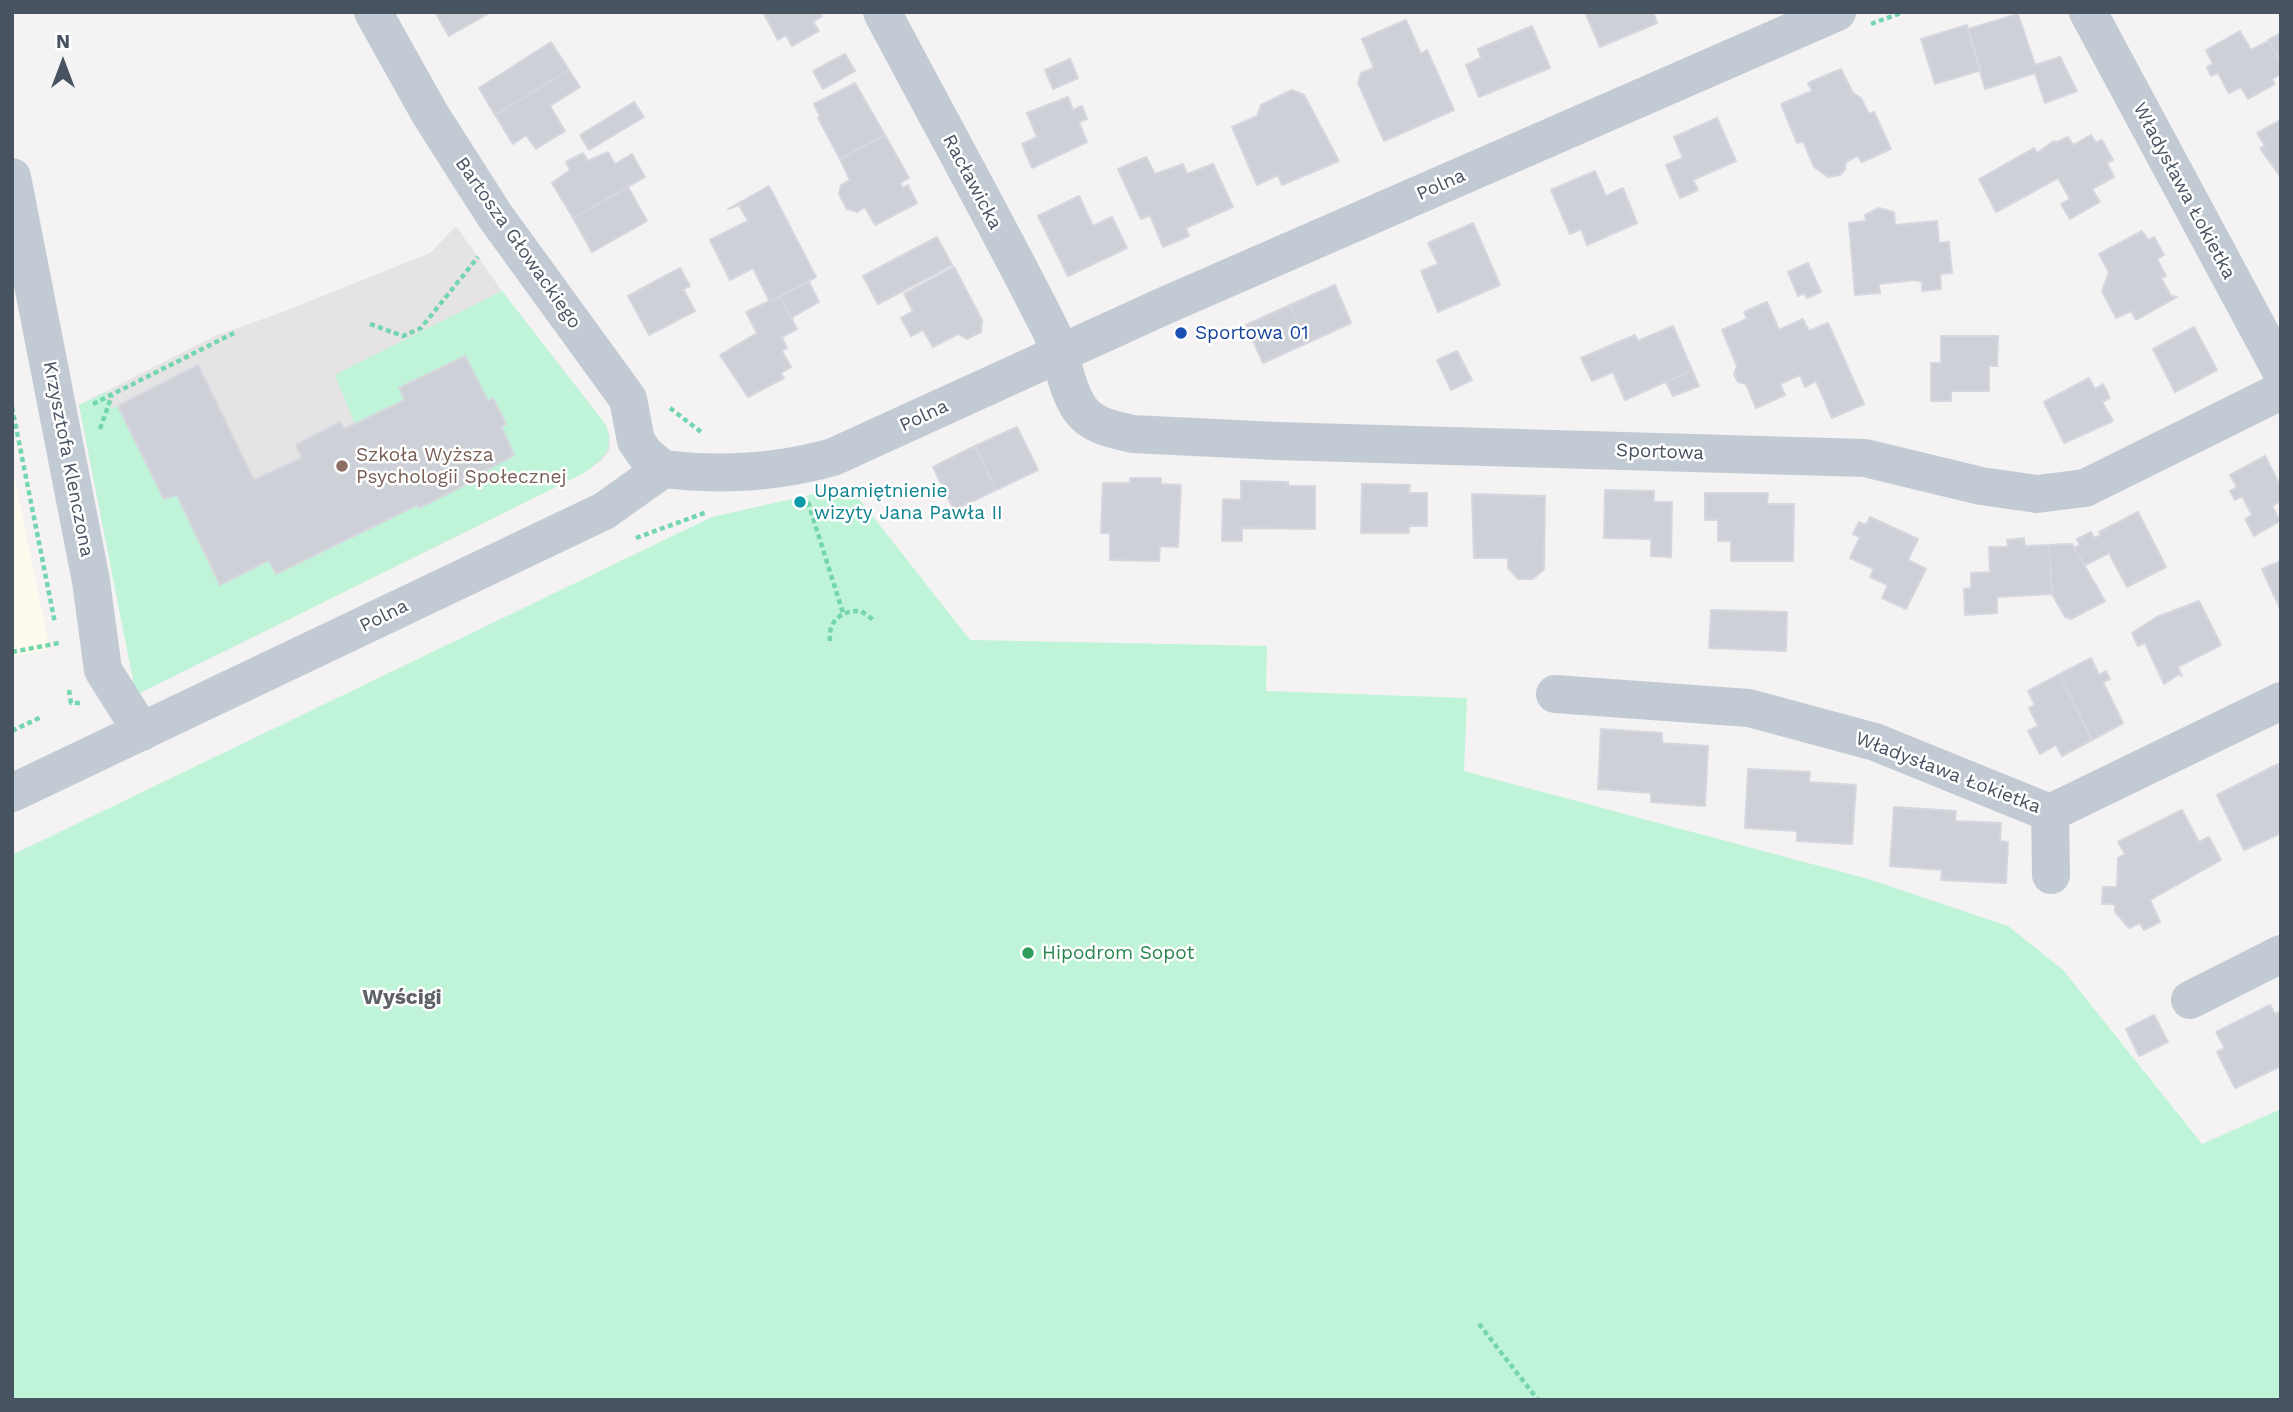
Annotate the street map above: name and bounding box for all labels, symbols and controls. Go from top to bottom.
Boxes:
north arrow [28,28,98,98]
text: N [56,30,70,53]
street label: Władysława Łokietka [2128,99,2240,283]
street label: Racławicka [937,131,1007,233]
street label: Bartosza Głowackiego [450,153,586,333]
street label: Polna [1413,164,1469,206]
place label: Sportowa 01 [1195,322,1309,344]
marker: Sportowa 01 [1173,325,1189,341]
street label: Krzysztofa Klenczona [38,359,98,559]
street label: Polna [896,395,952,437]
street label: Sportowa [1616,439,1704,465]
place label: Szkoła Wyższa Psychologii Społecznej [356,444,567,488]
marker: Szkoła Wyższa Psychologii Społecznej [334,458,350,474]
place label: Upamiętnienie wizyty Jana Pawła II [814,480,1003,524]
marker: Upamiętnienie wizyty Jana Pawła II [792,494,808,510]
street label: Polna [356,595,412,637]
street label: Władysława Łokietka [1852,727,2044,819]
place label: Hipodrom Sopot [1042,942,1194,964]
marker: Hipodrom Sopot [1020,945,1036,961]
district label: Wyścigi [362,985,442,1011]

